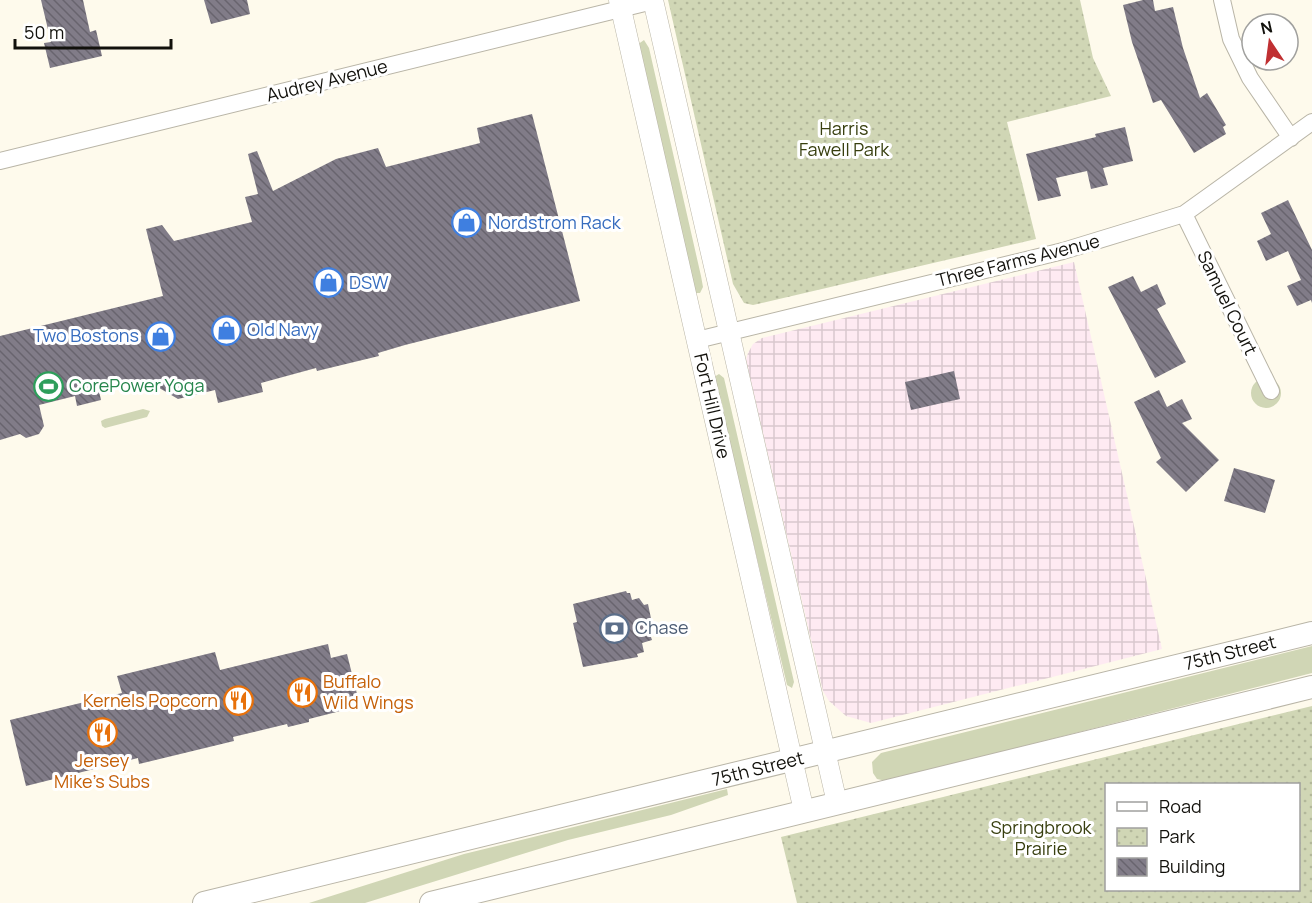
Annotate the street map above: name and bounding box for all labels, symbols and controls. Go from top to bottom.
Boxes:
scale bar [15,12,171,50]
north arrow [1240,12,1300,72]
text: N [1259,15,1275,39]
text: 50 m [24,20,64,44]
street label: Audrey Avenue [264,53,390,107]
park label: Harris Fawell Park [799,116,890,161]
shop icon: Nordstrom Rack [451,207,483,239]
place label: Nordstrom Rack [488,210,622,234]
street label: Three Farms Avenue [934,228,1102,292]
street label: Samuel Court [1192,246,1264,359]
shop icon: DSW [312,267,344,299]
place label: DSW [349,270,389,294]
shop icon: Old Navy [210,314,242,346]
place label: Old Navy [247,317,320,341]
shop icon: Two Bostons [144,320,176,352]
place label: Two Bostons [33,323,139,347]
street label: Fort Hill Drive [689,351,737,461]
sports icon: CorePower Yoga [32,370,64,402]
place label: CorePower Yoga [69,373,204,397]
bank icon: Chase [598,612,630,644]
place label: Chase [635,615,689,639]
street label: 75th Street [1181,629,1278,675]
place label: Buffalo Wild Wings [323,669,414,714]
restaurant icon: Buffalo Wild Wings [286,676,318,708]
restaurant icon: Kernels Popcorn [223,685,255,717]
place label: Kernels Popcorn [83,688,218,712]
restaurant icon: Jersey Mike's Subs [86,716,118,748]
street label: 75th Street [709,745,806,791]
place label: Jersey Mike's Subs [54,748,150,793]
legend [1105,783,1300,891]
text: Road [1159,794,1202,818]
park label: Springbrook Prairie [991,815,1093,860]
text: Park [1159,824,1196,848]
text: Building [1159,854,1225,878]

